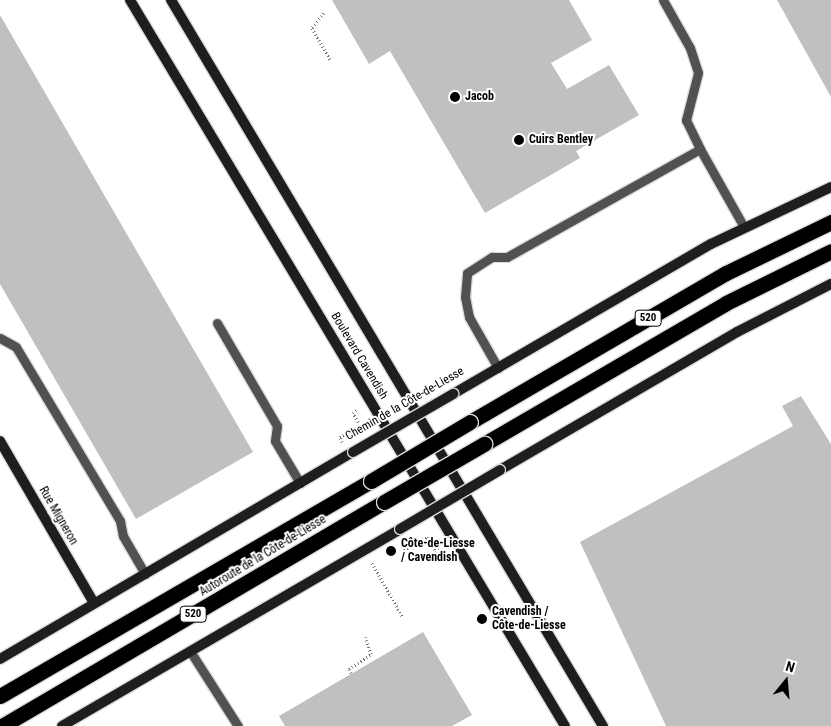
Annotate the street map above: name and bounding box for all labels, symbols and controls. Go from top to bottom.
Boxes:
place label: Jacob [465,90,494,104]
marker: Jacob [449,91,461,103]
place label: Cuirs Bentley [529,133,593,147]
marker: Cuirs Bentley [513,134,525,146]
street label: Boulevard Cavendish [327,310,391,402]
road number: 520 [634,310,662,326]
street label: Chemin de la Côte-de-Liesse [343,364,467,444]
street label: Rue Migneron [35,484,81,548]
street label: Autoroute de la Côte-de-Liesse [197,512,329,600]
place label: Côte-de-Liesse / Cavendish [401,537,475,565]
marker: Côte-de-Liesse / Cavendish [385,545,397,557]
place label: Cavendish / Côte-de-Liesse [492,605,566,633]
road number: 520 [179,606,207,622]
marker: Cavendish / Côte-de-Liesse [476,613,488,625]
north arrow [761,656,811,706]
text: N [784,658,797,676]

